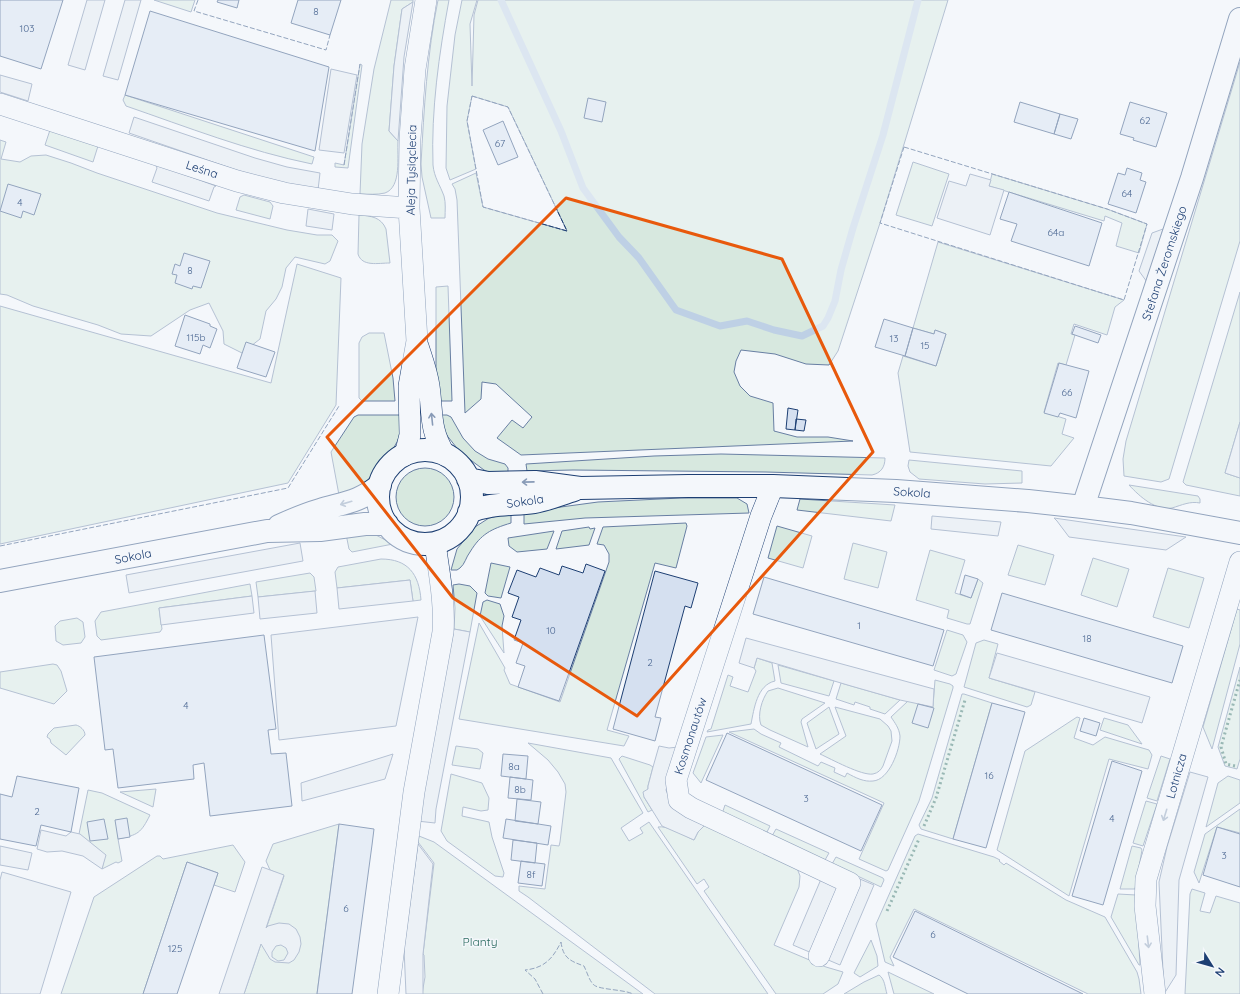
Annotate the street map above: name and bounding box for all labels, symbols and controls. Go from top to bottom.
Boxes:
house number: 8 [313,5,319,18]
house number: 103 [20,22,34,35]
house number: 62 [1140,114,1151,127]
street label: Aleja Tysiąclecia [403,124,419,216]
house number: 67 [495,137,505,150]
street label: Leśna [184,157,220,181]
house number: 64 [1122,187,1132,200]
house number: 4 [17,196,23,209]
street label: Stefana Żeromskiego [1138,204,1190,322]
house number: 64a [1048,226,1064,239]
house number: 8 [187,264,193,277]
house number: 115b [187,331,205,344]
house number: 13 [890,332,898,345]
house number: 15 [920,339,930,352]
house number: 66 [1062,386,1073,399]
one-way arrow [428,413,436,426]
one-way arrow [522,478,535,486]
street label: Sokola [893,483,931,501]
street label: Sokola [505,491,545,511]
one-way arrow [339,500,352,507]
street label: Sokola [113,545,153,567]
house number: 1 [857,619,861,632]
house number: 10 [546,624,556,637]
house number: 18 [1082,632,1092,645]
house number: 2 [647,656,653,669]
street label: Kosmonautów [670,696,710,776]
house number: 4 [183,699,189,712]
street label: Lotnicza [1162,752,1190,800]
house number: 8a [508,760,520,773]
house number: 16 [984,769,994,782]
house number: 8b [514,783,526,796]
house number: 3 [803,792,809,805]
house number: 2 [34,805,40,818]
one-way arrow [1161,808,1168,821]
house number: 4 [1109,812,1115,825]
house number: 3 [1221,849,1227,862]
house number: 8f [527,868,536,881]
house number: 6 [343,902,349,915]
house number: 6 [930,928,936,941]
park label: Planty [462,934,498,949]
one-way arrow [1144,935,1152,948]
house number: 125 [168,942,182,955]
north arrow [1192,946,1232,986]
text: N [1212,965,1228,979]

